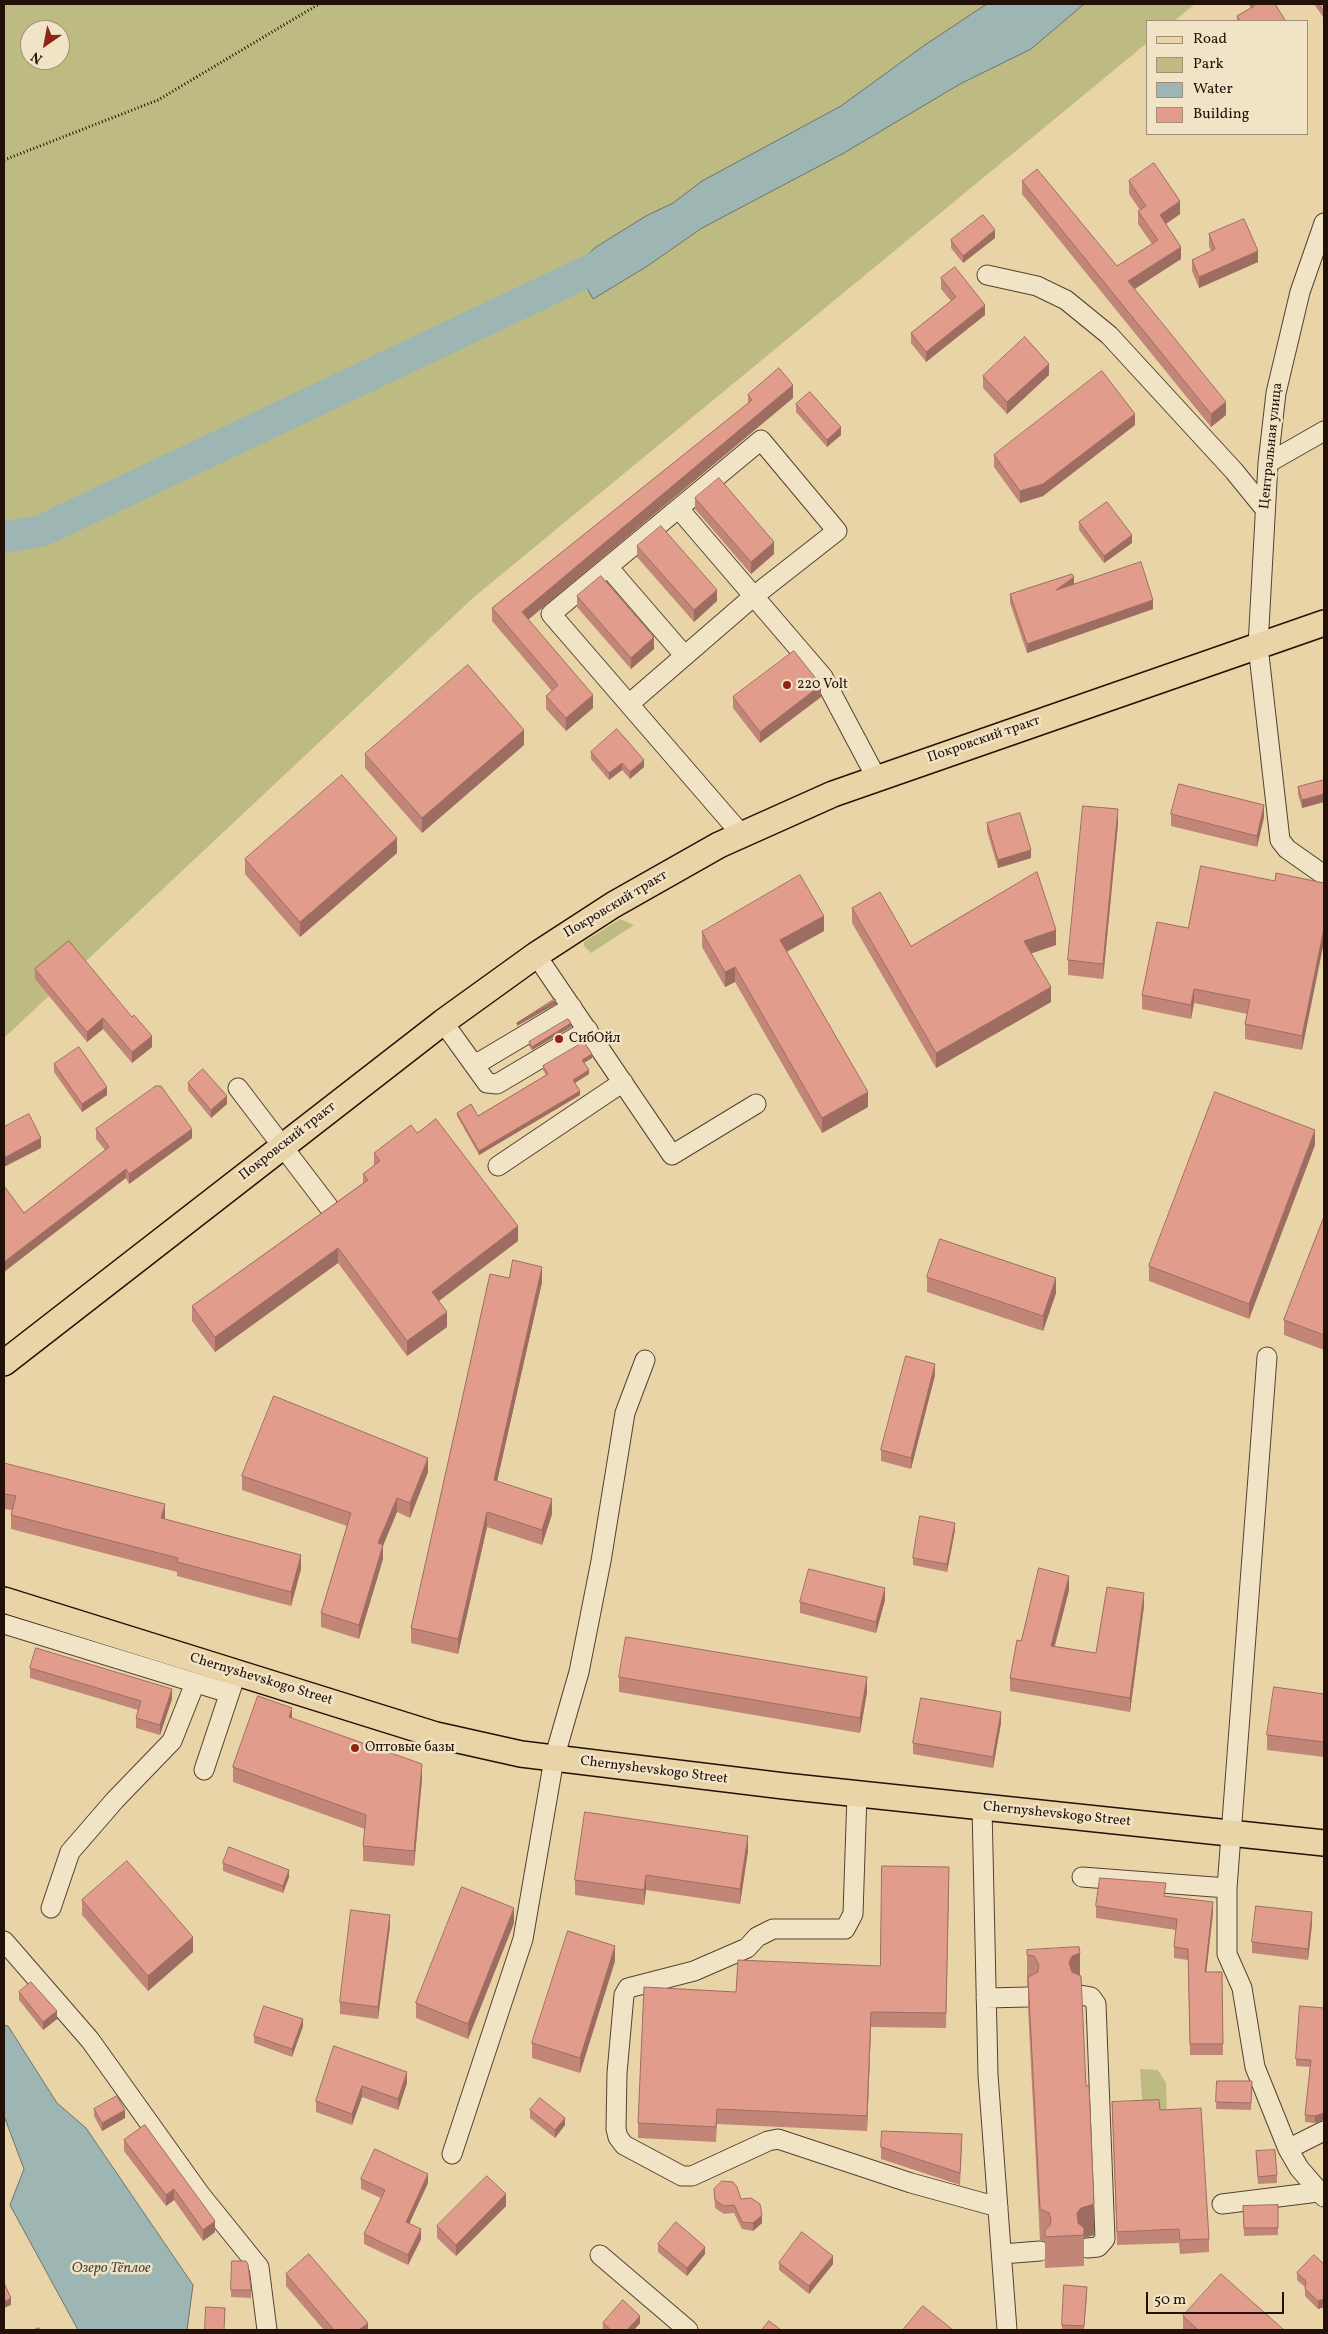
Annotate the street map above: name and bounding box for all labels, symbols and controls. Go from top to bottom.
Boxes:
north arrow [20,20,70,70]
legend [1146,20,1308,135]
text: Road [1193,29,1227,50]
text: N [28,46,47,68]
text: Park [1193,54,1224,75]
text: Water [1193,79,1233,100]
text: Building [1193,104,1249,125]
street label: Центральная улица [1257,382,1287,510]
place label: 220 Volt [797,677,848,693]
marker: 220 Volt [781,679,793,691]
street label: Покровский тракт [925,713,1043,767]
street label: Покровский тракт [561,867,671,943]
place label: СибОйл [569,1031,620,1047]
marker: СибОйл [553,1033,565,1045]
street label: Покровский тракт [236,1099,340,1185]
street label: Chernyshevskogo Street [188,1650,334,1710]
place label: Оптовые базы [365,1740,455,1756]
marker: Оптовые базы [349,1742,361,1754]
street label: Chernyshevskogo Street [579,1754,729,1788]
street label: Chernyshevskogo Street [982,1799,1132,1831]
water label: Озеро Тёплое [71,2260,151,2278]
scale bar [1148,2282,1286,2314]
text: 50 m [1154,2290,1186,2311]

